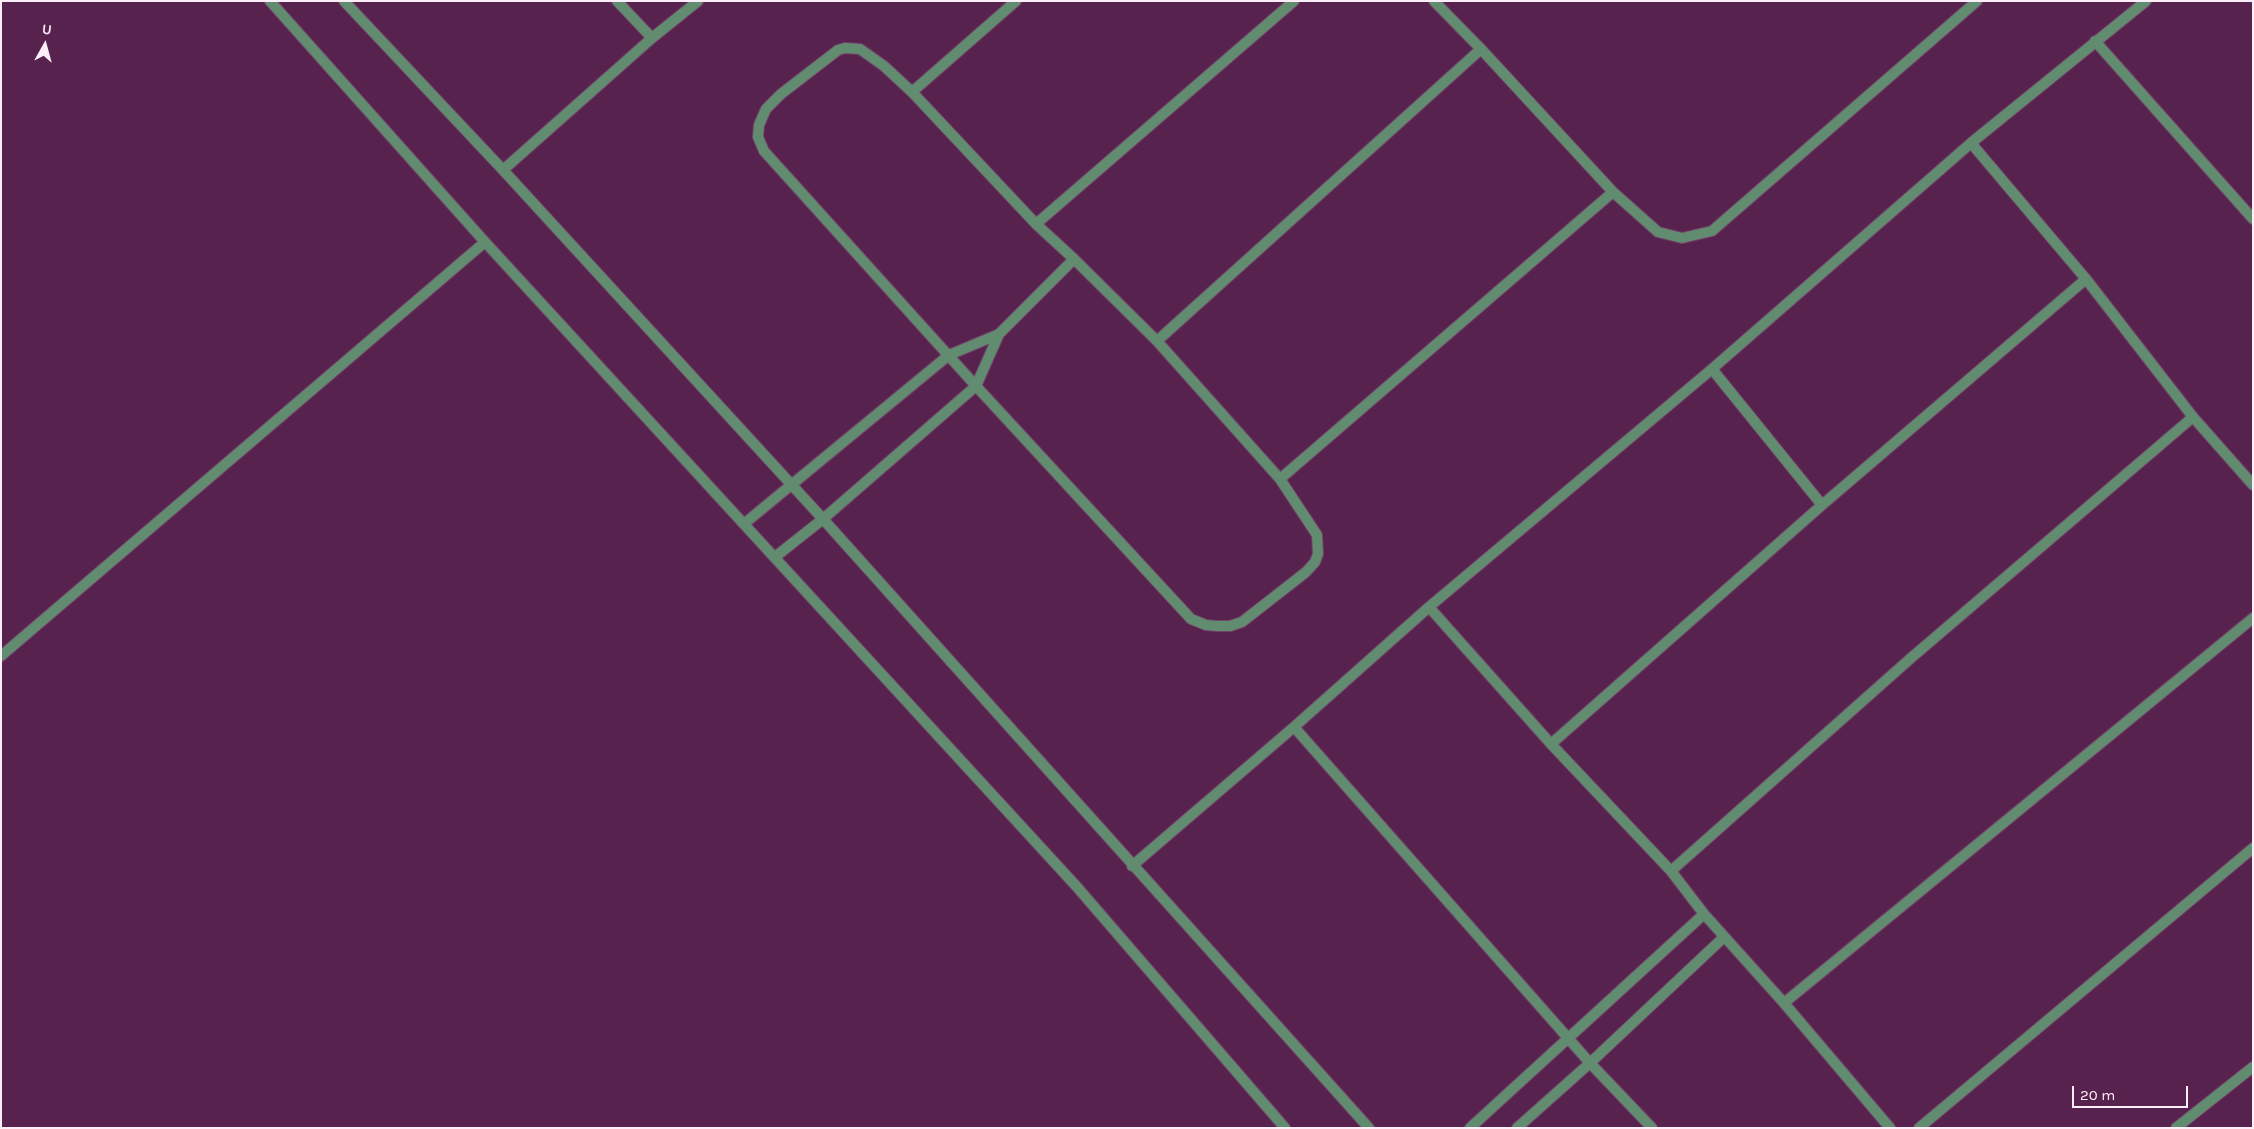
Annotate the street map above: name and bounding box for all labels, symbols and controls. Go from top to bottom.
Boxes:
north arrow [20,20,70,70]
text: U [41,21,53,39]
scale bar [2074,1076,2190,1108]
text: 20 m [2080,1086,2115,1104]

